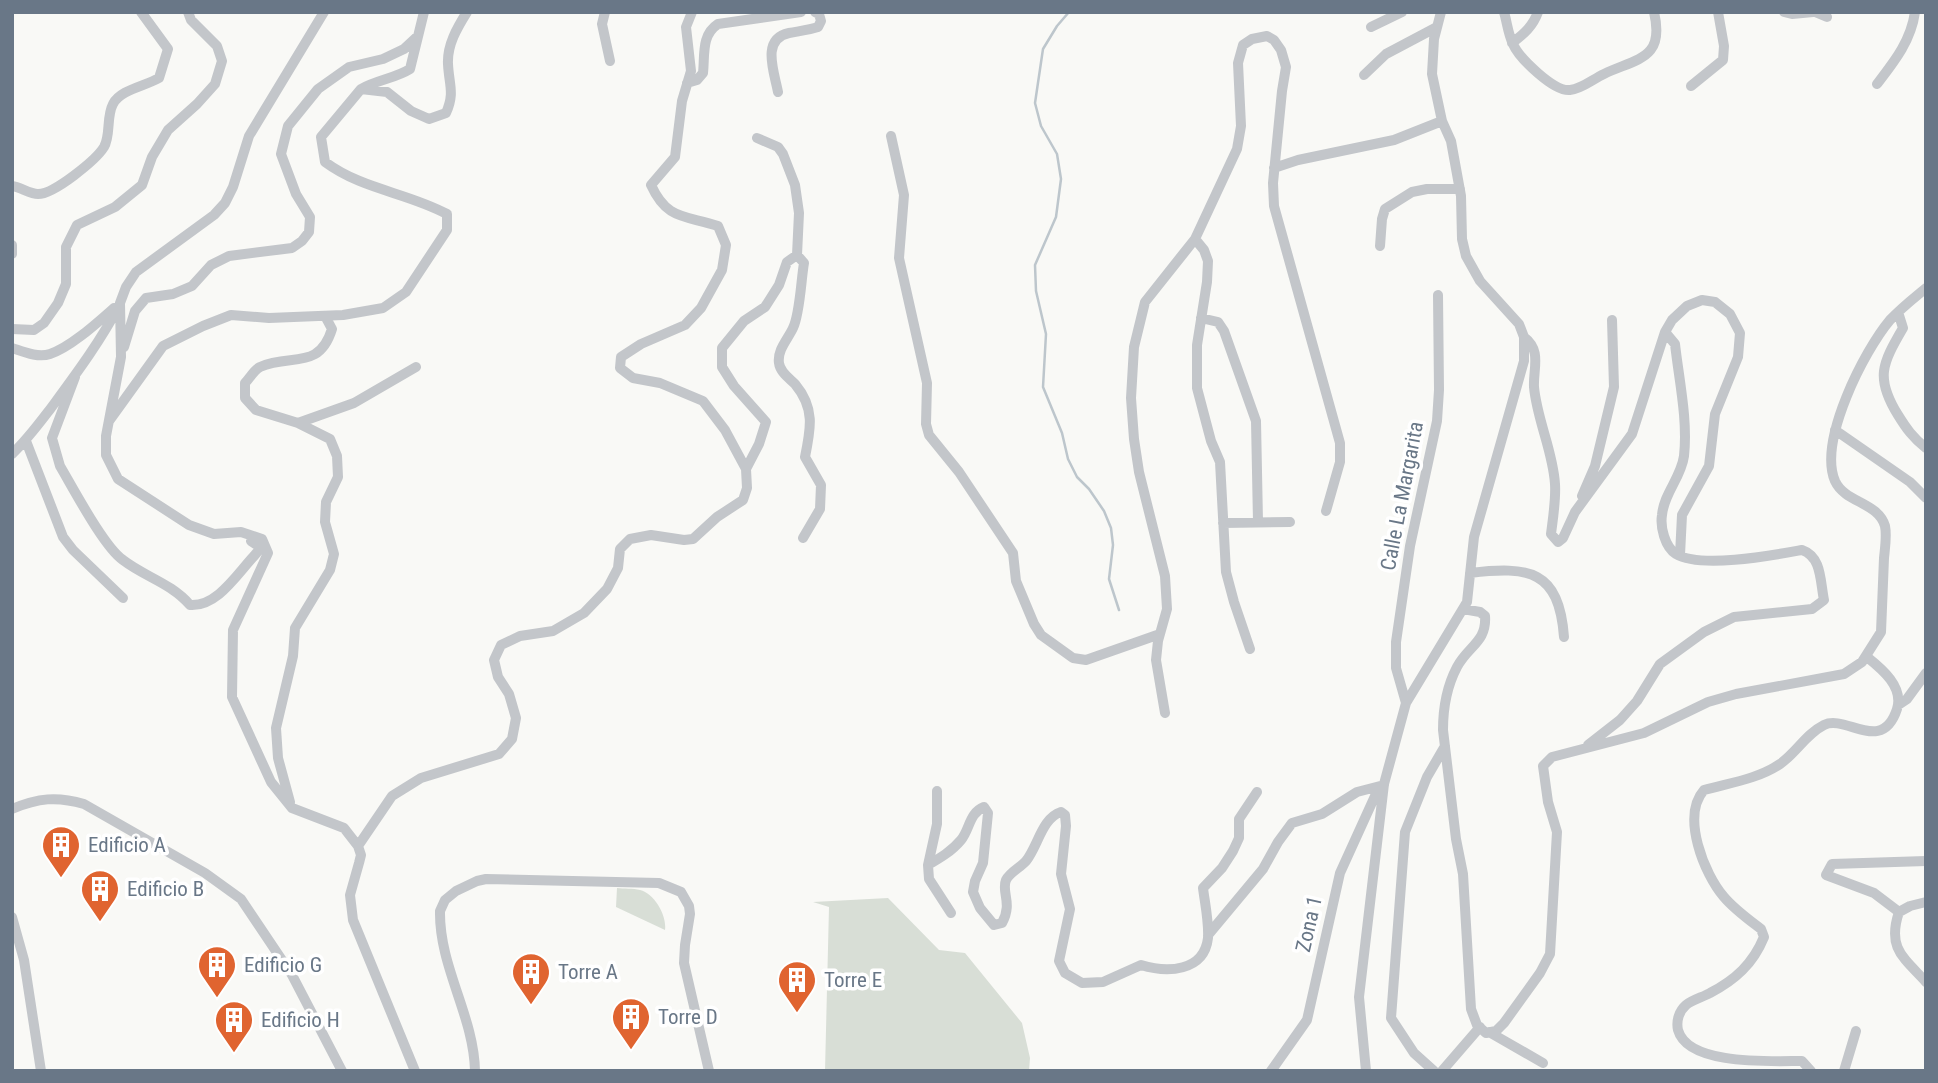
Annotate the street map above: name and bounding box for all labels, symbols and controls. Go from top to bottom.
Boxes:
street label: Calle La Margarita [1376,420,1428,572]
building icon: Edificio A [40,824,82,879]
place label: Edificio A [88,833,166,857]
building icon: Edificio B [79,868,121,923]
place label: Edificio B [127,877,204,901]
street label: Zona 1 [1291,894,1327,954]
building icon: Edificio G [196,944,238,999]
building icon: Torre A [510,951,552,1006]
place label: Edificio G [244,953,322,977]
building icon: Torre E [776,959,818,1014]
place label: Torre A [558,960,618,984]
place label: Torre E [824,968,882,992]
building icon: Torre D [610,996,652,1051]
building icon: Edificio H [213,999,255,1054]
place label: Torre D [658,1005,718,1029]
place label: Edificio H [261,1008,340,1032]

